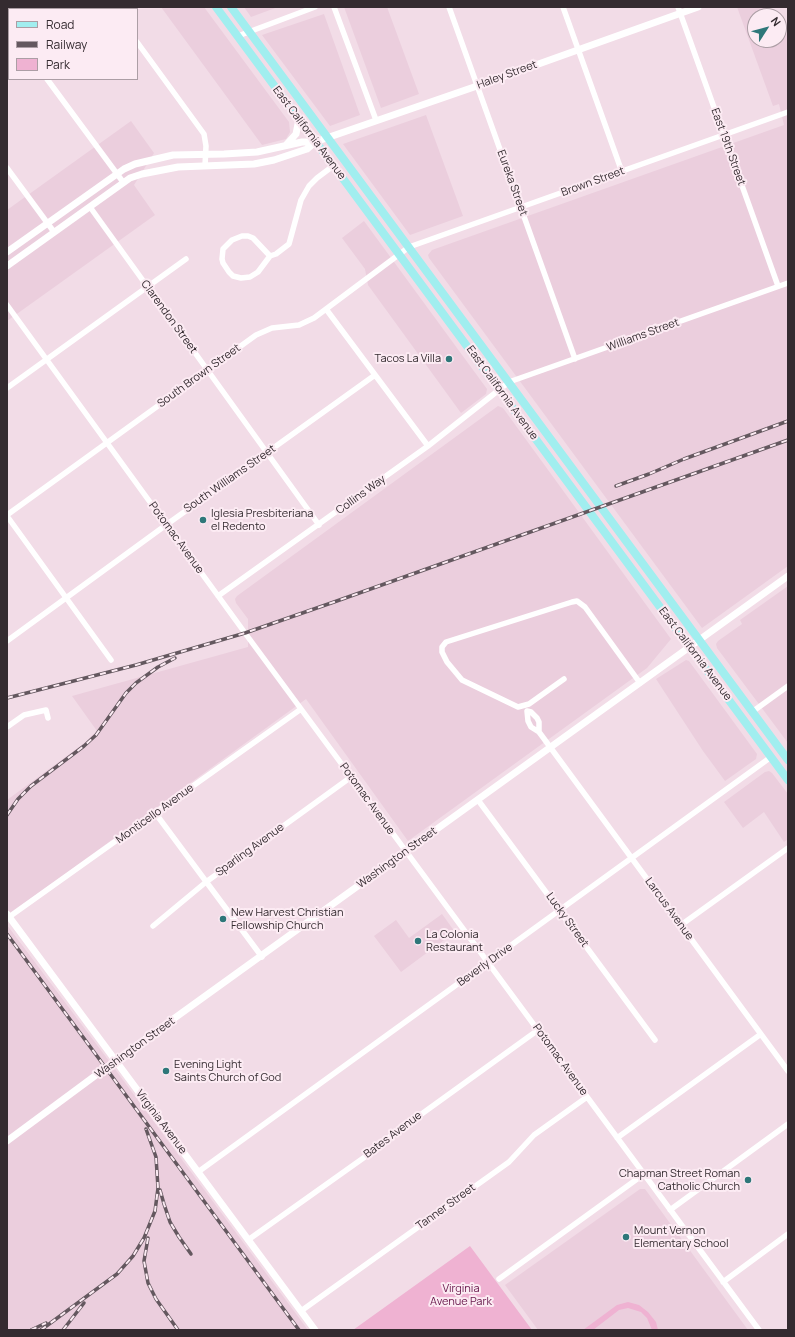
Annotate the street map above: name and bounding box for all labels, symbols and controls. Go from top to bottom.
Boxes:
legend [8,8,138,80]
north arrow [747,8,787,48]
text: N [768,14,785,29]
text: Road [46,16,74,33]
text: Railway [46,36,87,53]
text: Park [46,56,70,73]
street label: Haley Street [475,58,539,92]
street label: East California Avenue [270,84,348,182]
street label: East 19th Street [708,107,748,187]
street label: Eureka Street [494,148,530,218]
street label: Brown Street [560,164,626,200]
street label: Clarendon Street [138,278,200,356]
street label: Williams Street [605,316,681,354]
street label: South Brown Street [155,341,243,411]
street label: East California Avenue [463,343,541,443]
place label: Tacos La Villa [375,352,441,366]
marker: Tacos La Villa [444,354,454,364]
street label: South Williams Street [182,442,278,516]
street label: Collins Way [334,473,388,517]
street label: Potomac Avenue [146,500,206,576]
place label: Iglesia Presbiteriana el Redento [211,507,313,533]
marker: Iglesia Presbiteriana el Redento [198,515,208,525]
street label: East California Avenue [656,605,734,703]
street label: Potomac Avenue [337,761,397,837]
street label: Monticello Avenue [113,781,197,847]
street label: Sparling Avenue [213,821,287,879]
street label: Washington Street [354,825,440,891]
street label: Larcus Avenue [642,875,696,943]
street label: Lucky Street [543,890,591,950]
place label: New Harvest Christian Fellowship Church [231,906,343,932]
marker: New Harvest Christian Fellowship Church [218,914,228,924]
place label: La Colonia Restaurant [426,928,483,954]
marker: La Colonia Restaurant [413,936,423,946]
street label: Beverly Drive [455,941,515,989]
street label: Washington Street [92,1015,178,1081]
street label: Potomac Avenue [530,1022,590,1098]
place label: Evening Light Saints Church of God [174,1058,281,1084]
marker: Evening Light Saints Church of God [161,1066,171,1076]
street label: Virginia Avenue [133,1087,189,1157]
street label: Bates Avenue [361,1109,425,1161]
place label: Chapman Street Roman Catholic Church [619,1167,740,1193]
marker: Chapman Street Roman Catholic Church [743,1175,753,1185]
street label: Tanner Street [414,1181,478,1233]
place label: Mount Vernon Elementary School [634,1224,729,1250]
marker: Mount Vernon Elementary School [621,1232,631,1242]
park label: Virginia Avenue Park [430,1282,492,1308]

